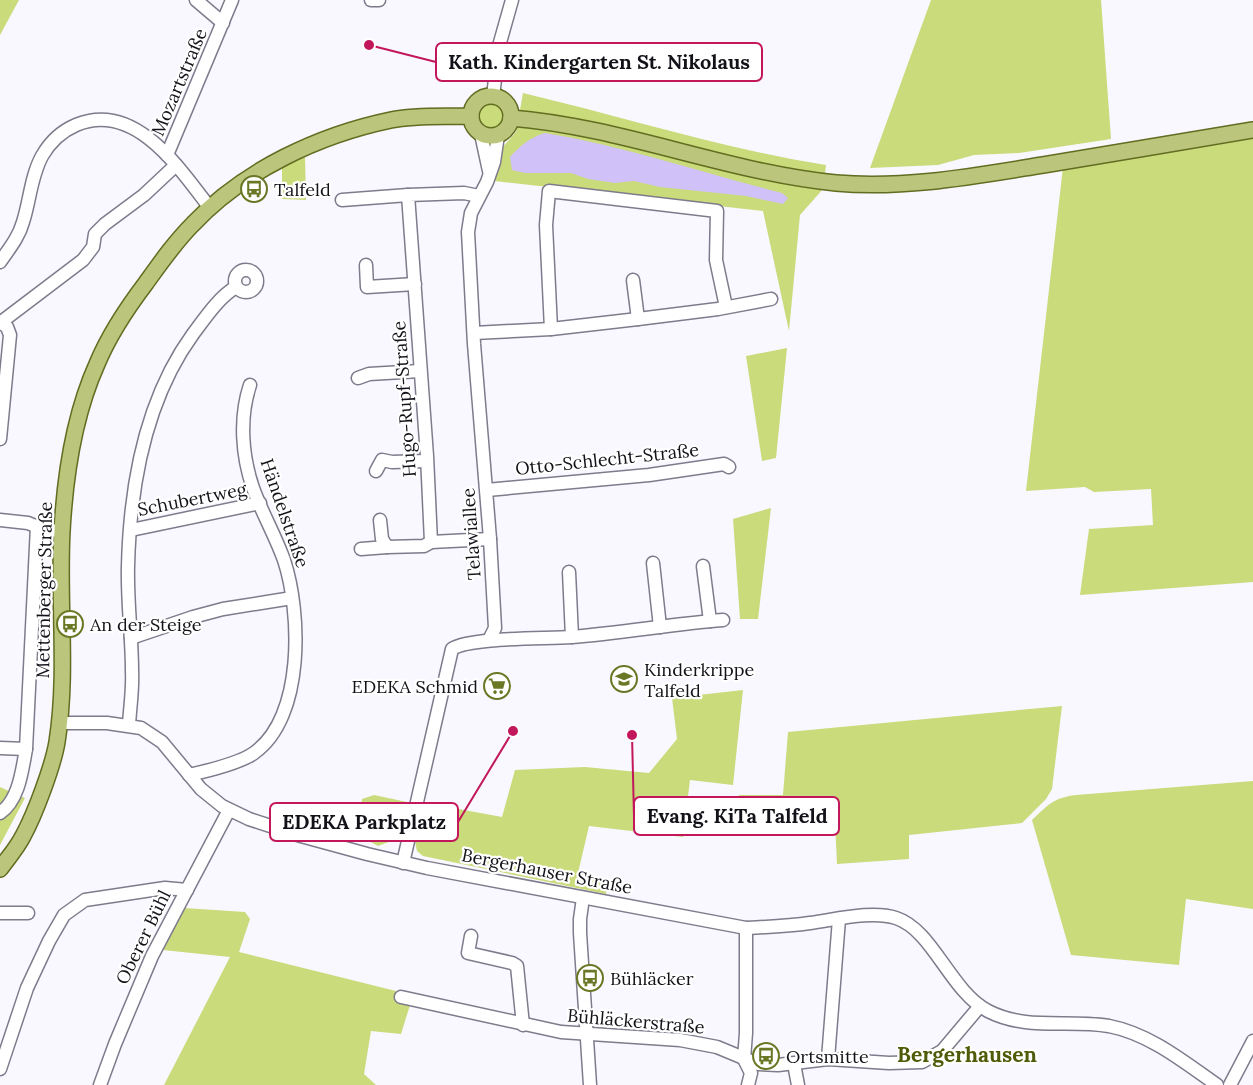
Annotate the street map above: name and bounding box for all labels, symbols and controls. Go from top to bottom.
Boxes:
street label: Mozartstraße [146,25,212,139]
callout: Kath. Kindergarten St. Nikolaus [436,43,762,81]
text: Kath. Kindergarten St. Nikolaus [448,49,750,74]
bus stop icon: Talfeld [239,174,269,204]
place label: Talfeld [274,178,331,201]
street label: Hugo-Rupf-Straße [387,320,421,478]
street label: Otto-Schlecht-Straße [514,438,700,480]
street label: Händelstraße [256,455,314,571]
street label: Schubertweg [135,477,250,521]
street label: Telawiallee [456,487,486,581]
street label: Mettenberger Straße [31,501,57,679]
bus stop icon: An der Steige [55,609,85,639]
place label: An der Steige [89,613,202,636]
place label: Kinderkrippe Talfeld [644,658,755,702]
school or university icon: Kinderkrippe Talfeld [609,664,639,694]
supermarket icon: EDEKA Schmid [482,671,512,701]
place label: EDEKA Schmid [352,675,478,698]
callout: Evang. KiTa Talfeld [634,797,839,835]
callout: EDEKA Parkplatz [270,803,458,841]
text: Evang. KiTa Talfeld [646,803,828,828]
text: EDEKA Parkplatz [282,809,446,834]
street label: Bergerhauser Straße [460,843,635,899]
street label: Oberer Bühl [110,886,176,988]
bus stop icon: Bühläcker [575,963,605,993]
place label: Bühläcker [610,967,694,990]
street label: Bühläckerstraße [566,1004,706,1038]
bus stop icon: Ortsmitte [751,1041,781,1071]
district label: Bergerhausen [897,1041,1037,1068]
place label: Ortsmitte [786,1045,869,1068]

